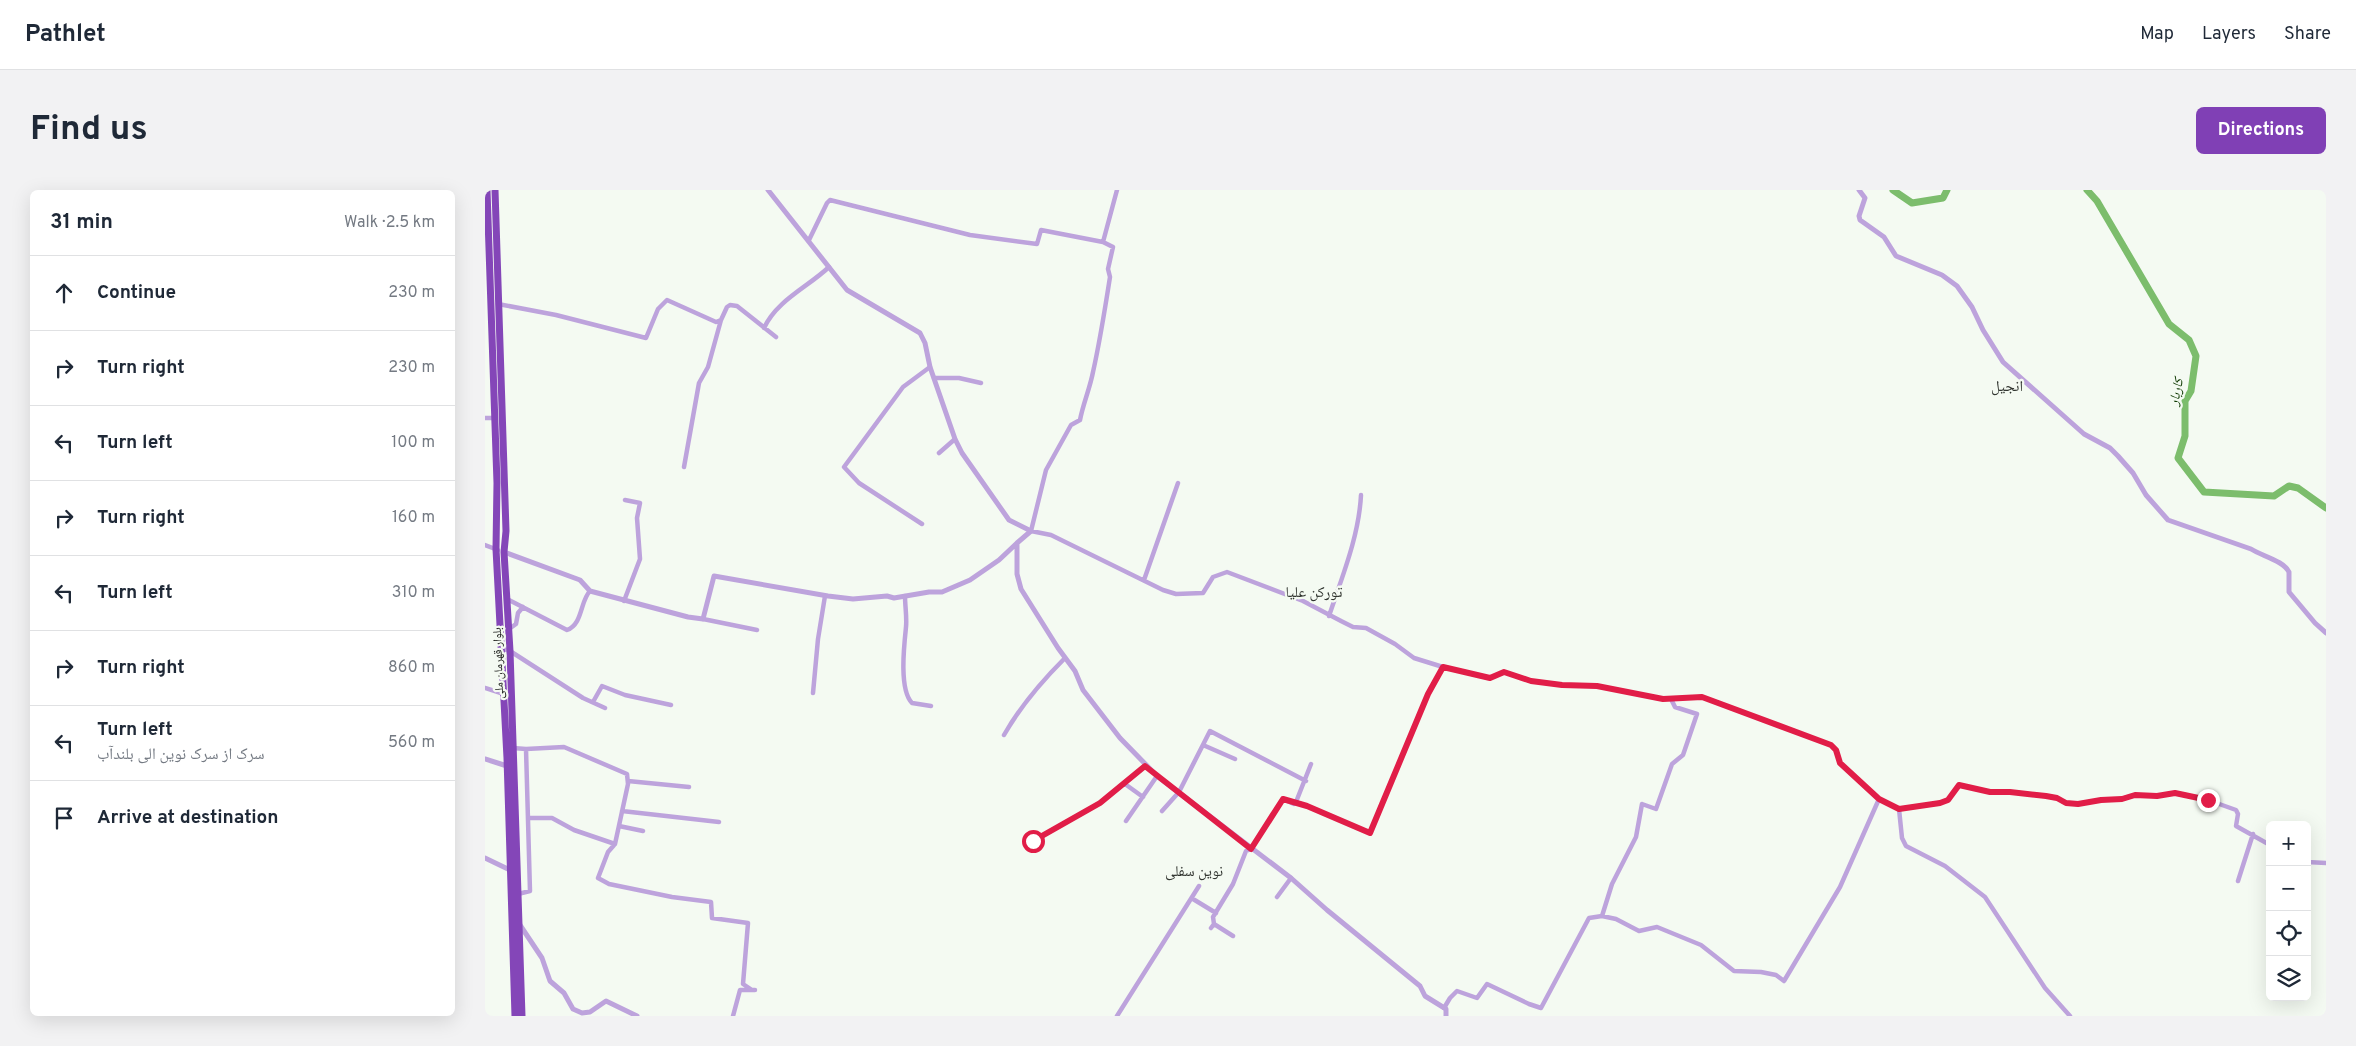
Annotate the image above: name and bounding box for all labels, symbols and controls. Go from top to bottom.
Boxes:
text: Pathlet [25,20,106,50]
text: Map [2140,23,2174,46]
text: Layers [2202,23,2256,46]
text: Share [2284,23,2331,46]
button: Directions [2196,107,2326,154]
text: Find us [30,108,148,152]
text: 31 min [50,209,113,236]
text: Walk · 2.5 km [344,213,435,233]
icon: ahead [50,279,78,307]
text: Continue [97,281,176,305]
text: 230 m [388,283,435,303]
icon: right [50,354,78,382]
text: Turn right [97,356,185,380]
text: 230 m [388,358,435,378]
water label: کاربار [2166,375,2189,408]
district label: انجيل [1991,378,2023,397]
icon: left [50,429,78,457]
text: Turn left [97,431,173,455]
text: 100 m [391,433,435,453]
icon: right [50,504,78,532]
text: Turn right [97,506,185,530]
text: 160 m [392,508,435,528]
icon: left [50,579,78,607]
text: Turn left [97,581,173,605]
text: 310 m [392,583,435,603]
district label: ټوړکن علیا [1286,584,1343,603]
street label: بلوار قهرمان ملی [490,627,508,699]
icon: right [50,654,78,682]
text: Turn right [97,656,185,680]
text: 860 m [388,658,435,678]
text: Turn left [97,718,173,742]
icon: left [50,729,78,757]
text: 560 m [388,733,435,753]
text: سرک از سرک نوین الی بلندآب [97,745,265,765]
route end [2197,789,2220,812]
icon: arrive [50,804,78,832]
text: Arrive at destination [97,806,278,830]
map controls [2266,821,2311,1001]
button: + [2266,821,2311,866]
route start [1022,830,1045,853]
district label: نوین سفلى [1165,863,1223,882]
button: − [2266,866,2311,911]
button: locate [2266,911,2311,956]
button: layers [2266,956,2311,1001]

